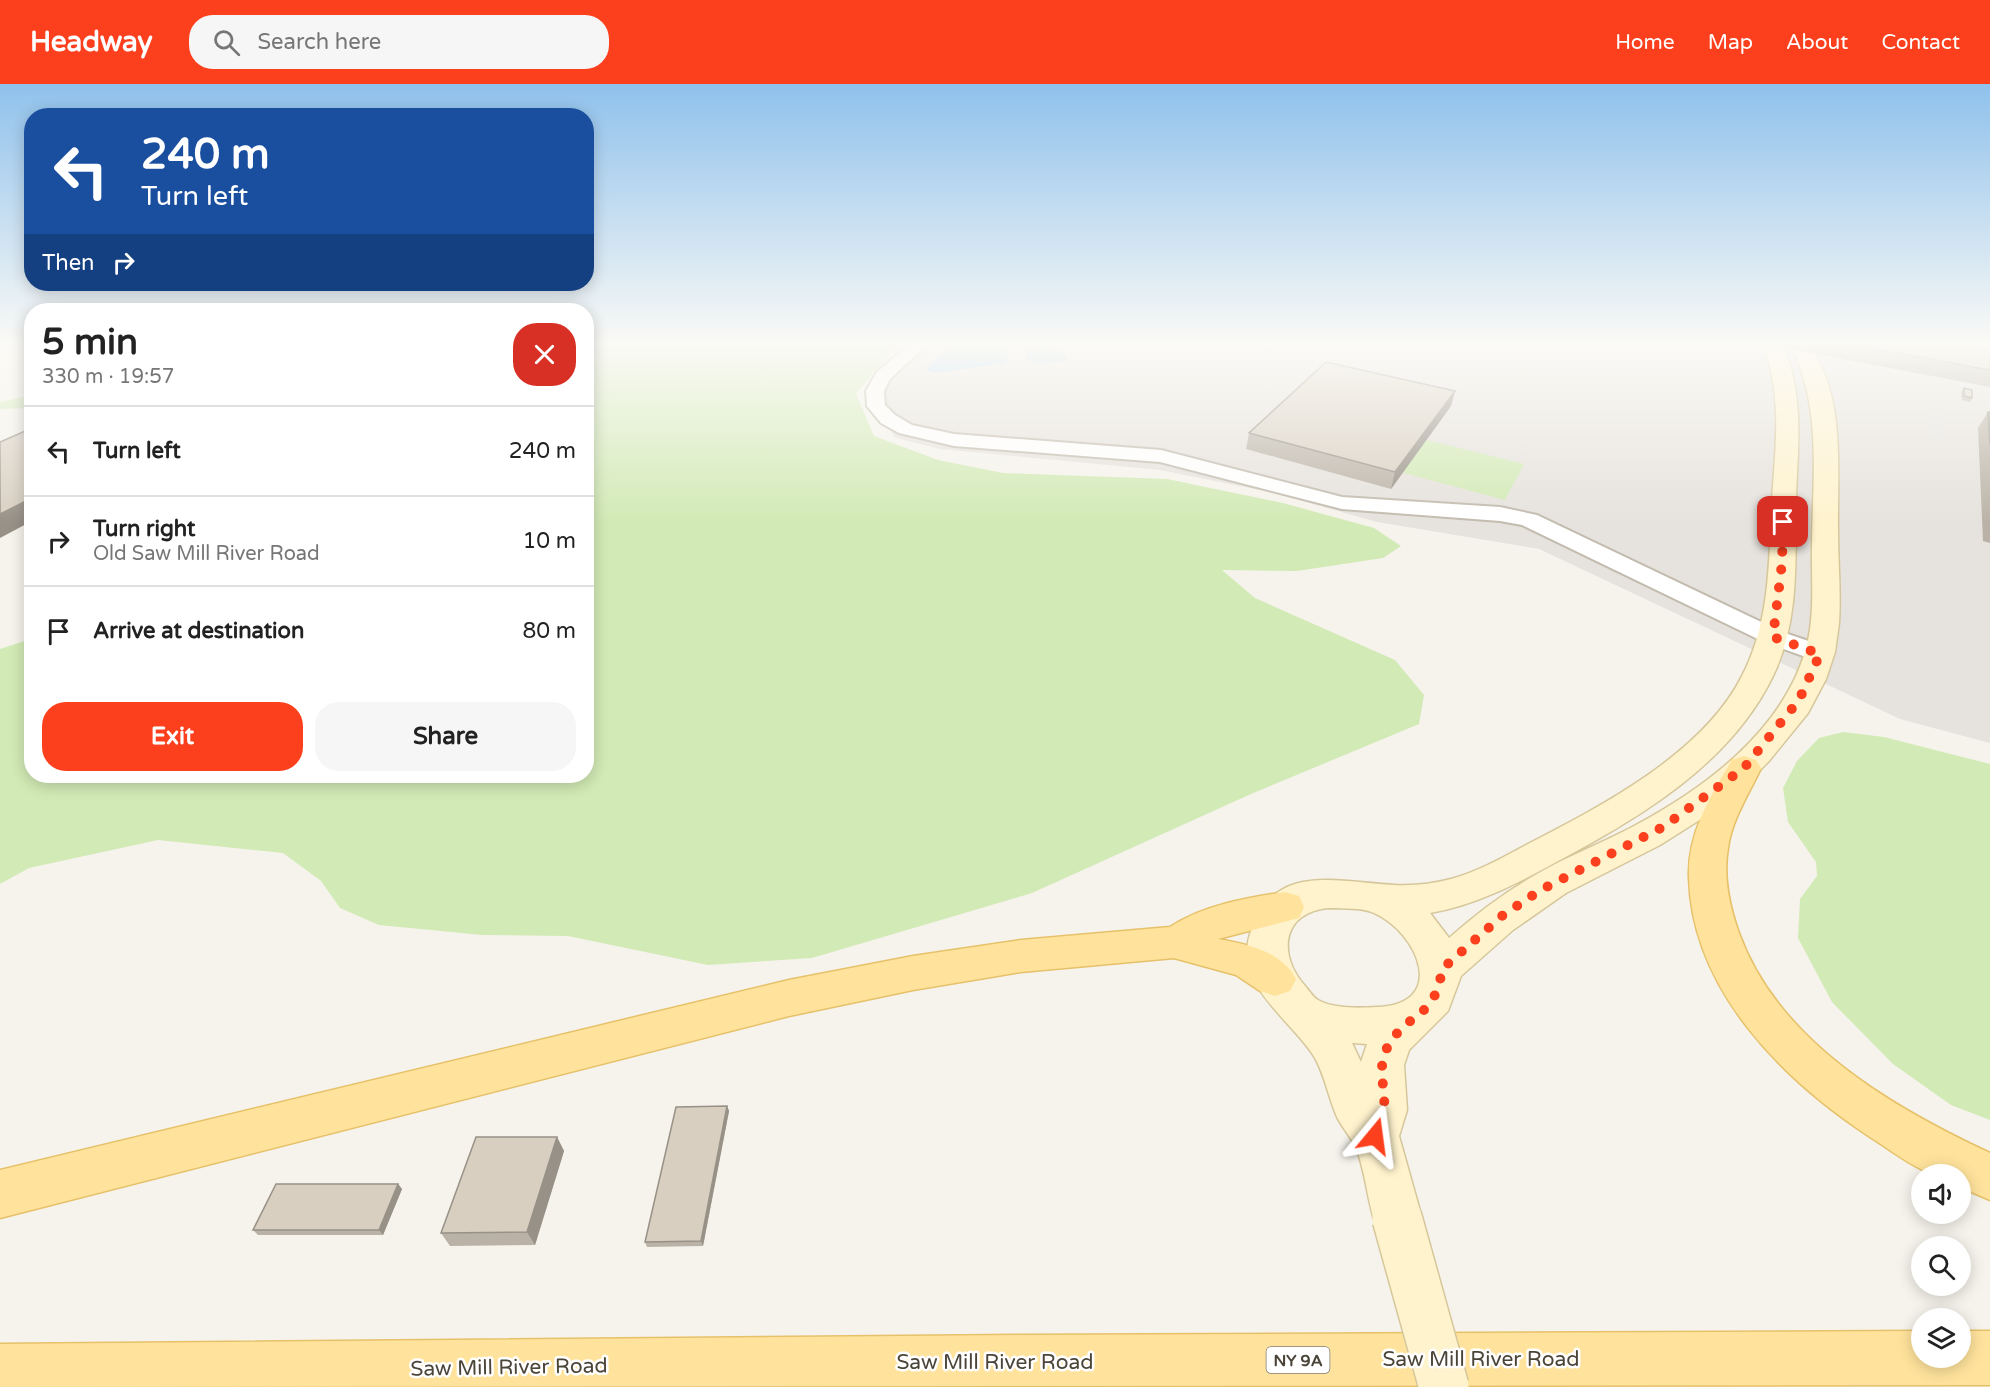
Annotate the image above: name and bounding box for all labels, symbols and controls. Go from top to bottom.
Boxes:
search box [189,15,609,69]
text: Headway [30,25,153,59]
icon: search [210,26,243,59]
text: Search here [258,29,381,55]
text: Home [1615,30,1675,55]
text: Map [1708,30,1753,55]
text: About [1786,30,1848,55]
text: Contact [1881,30,1960,55]
text: 240 m [141,129,270,180]
icon: left [42,132,120,210]
text: Turn left [141,180,248,213]
icon: right [107,246,140,279]
text: Then [42,250,95,276]
text: 5 min [42,321,138,364]
button: close [513,323,576,386]
text: 330 m · 19:57 [42,365,174,389]
icon: left [42,435,75,468]
text: Turn left [93,438,181,464]
text: 240 m [509,438,576,464]
pin [1757,496,1808,547]
icon: arrive [1766,505,1799,538]
text: Turn right [93,516,195,542]
icon: right [42,525,75,558]
text: 10 m [522,528,576,554]
text: Old Saw Mill River Road [93,542,320,566]
icon: arrive [42,615,75,648]
text: Arrive at destination [93,618,304,644]
text: 80 m [522,618,576,644]
button: Exit [42,702,303,771]
button: Share [315,702,576,771]
position arrow [1343,1104,1407,1168]
map controls [1911,1164,1971,1368]
button: sound [1911,1164,1971,1224]
button: search [1911,1236,1971,1296]
button: layers [1911,1308,1971,1368]
road number: NY 9A [1266,1347,1330,1373]
street label: Saw Mill River Road [1382,1347,1580,1372]
street label: Saw Mill River Road [896,1350,1094,1375]
street label: Saw Mill River Road [410,1353,608,1382]

